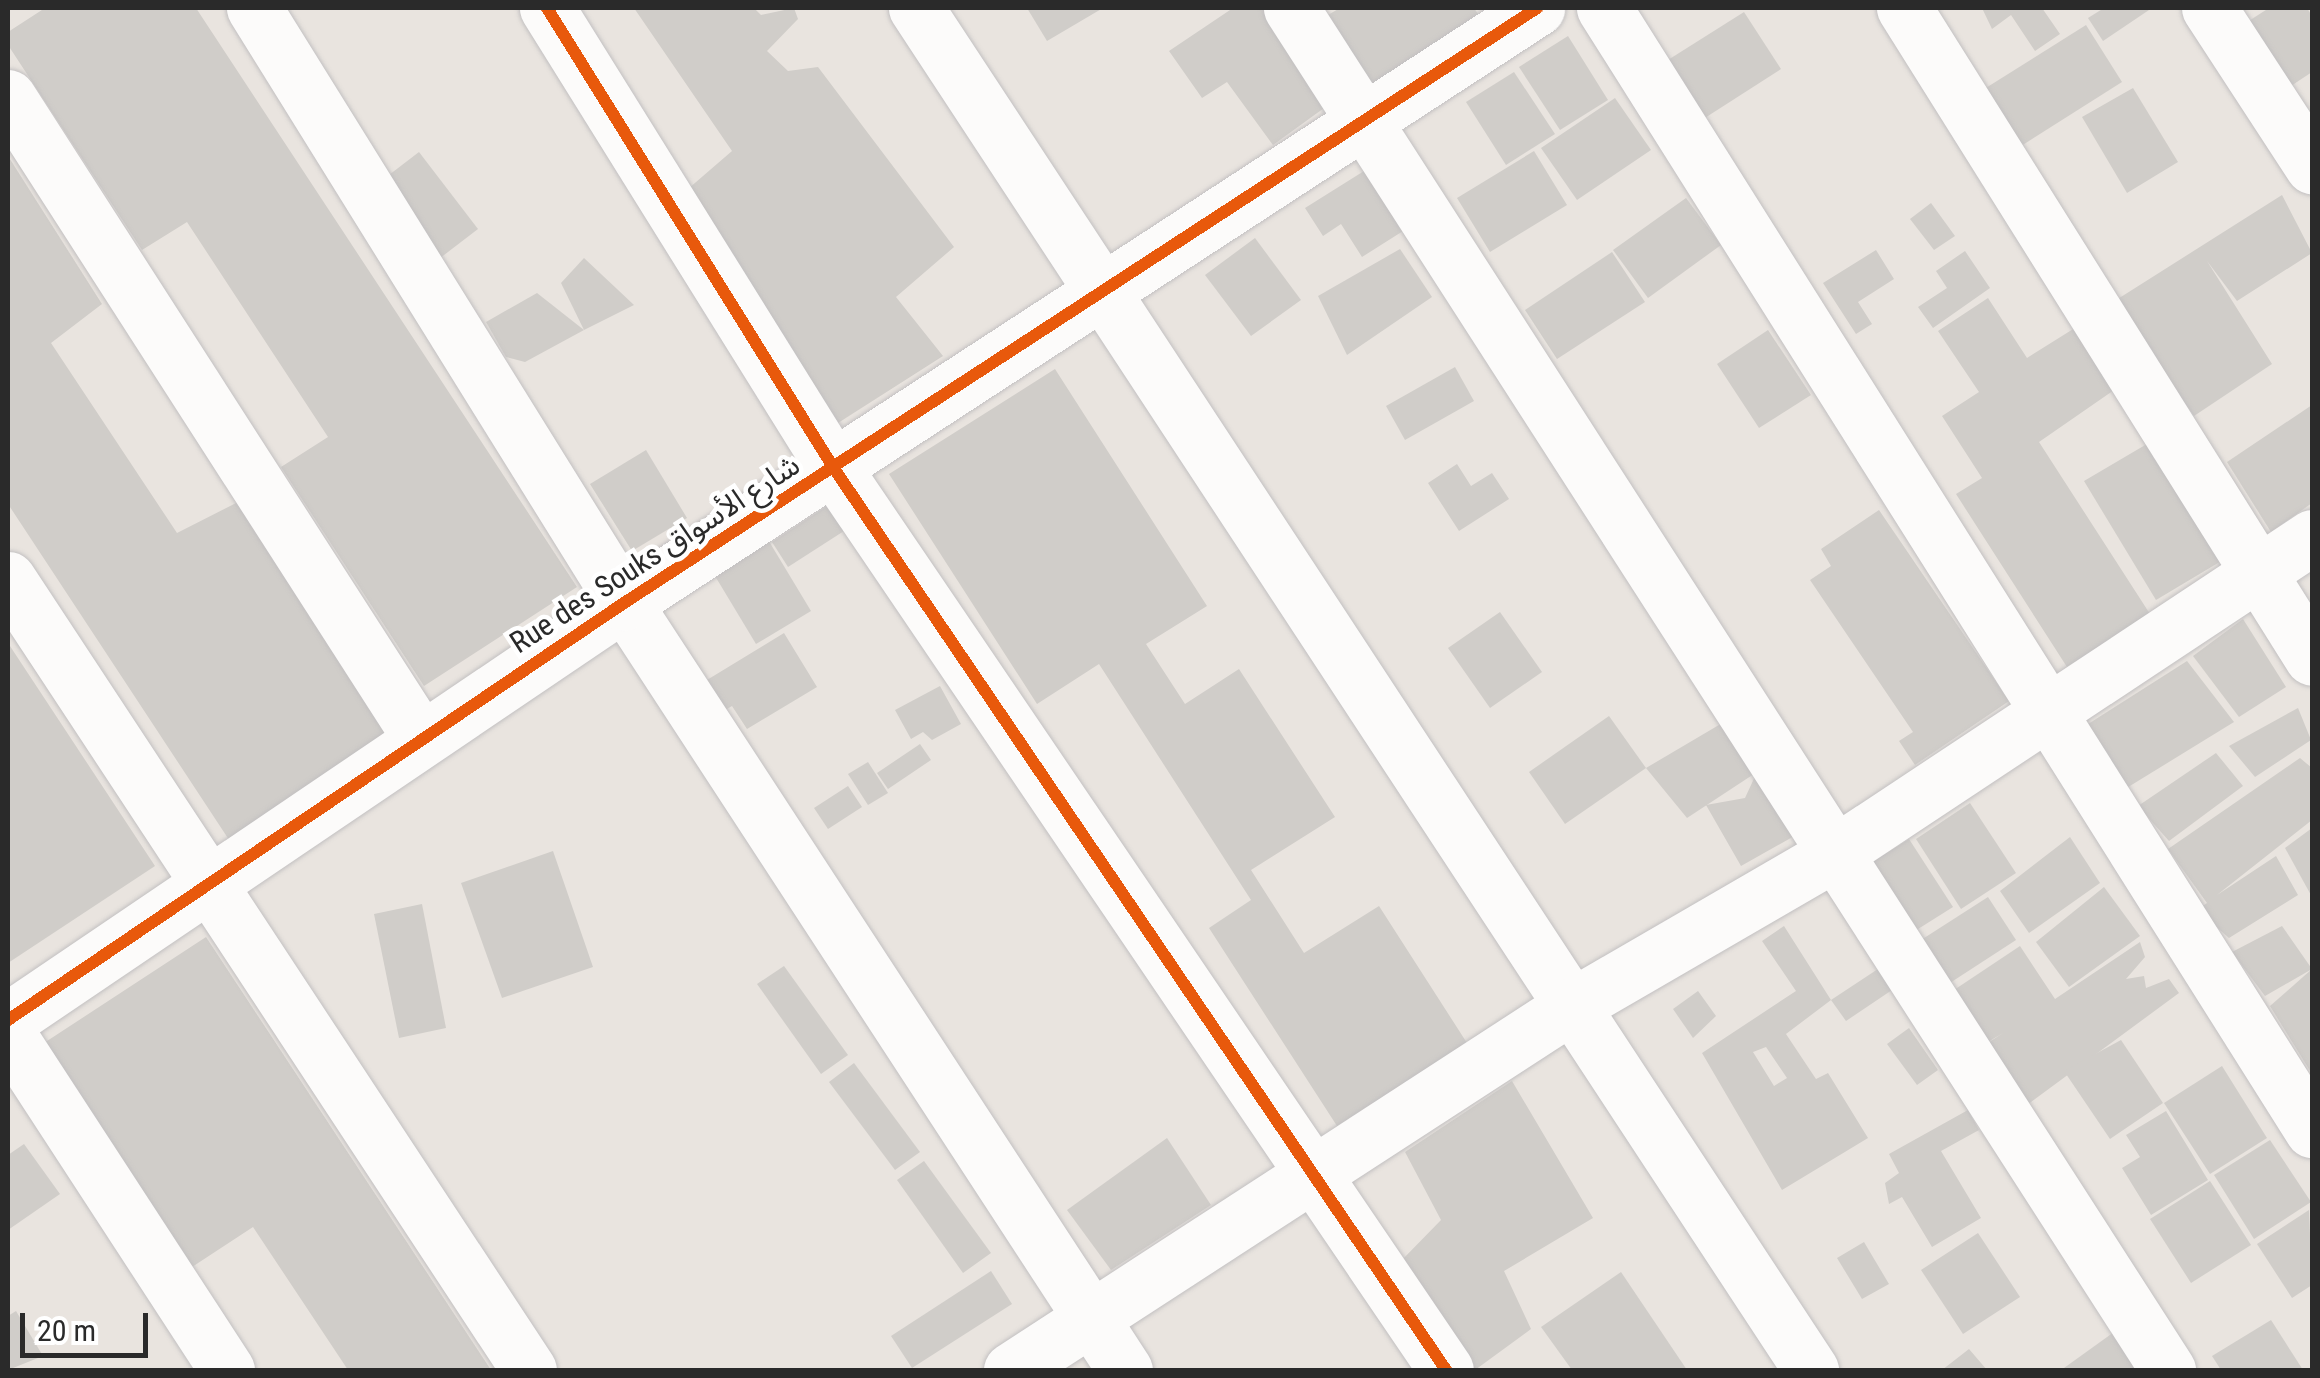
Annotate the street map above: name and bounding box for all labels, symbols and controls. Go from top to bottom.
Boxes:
street label: Rue des Souks شارع الأسواق [503,447,807,661]
scale bar [25,1293,152,1355]
text: 20 m [37,1313,96,1348]

